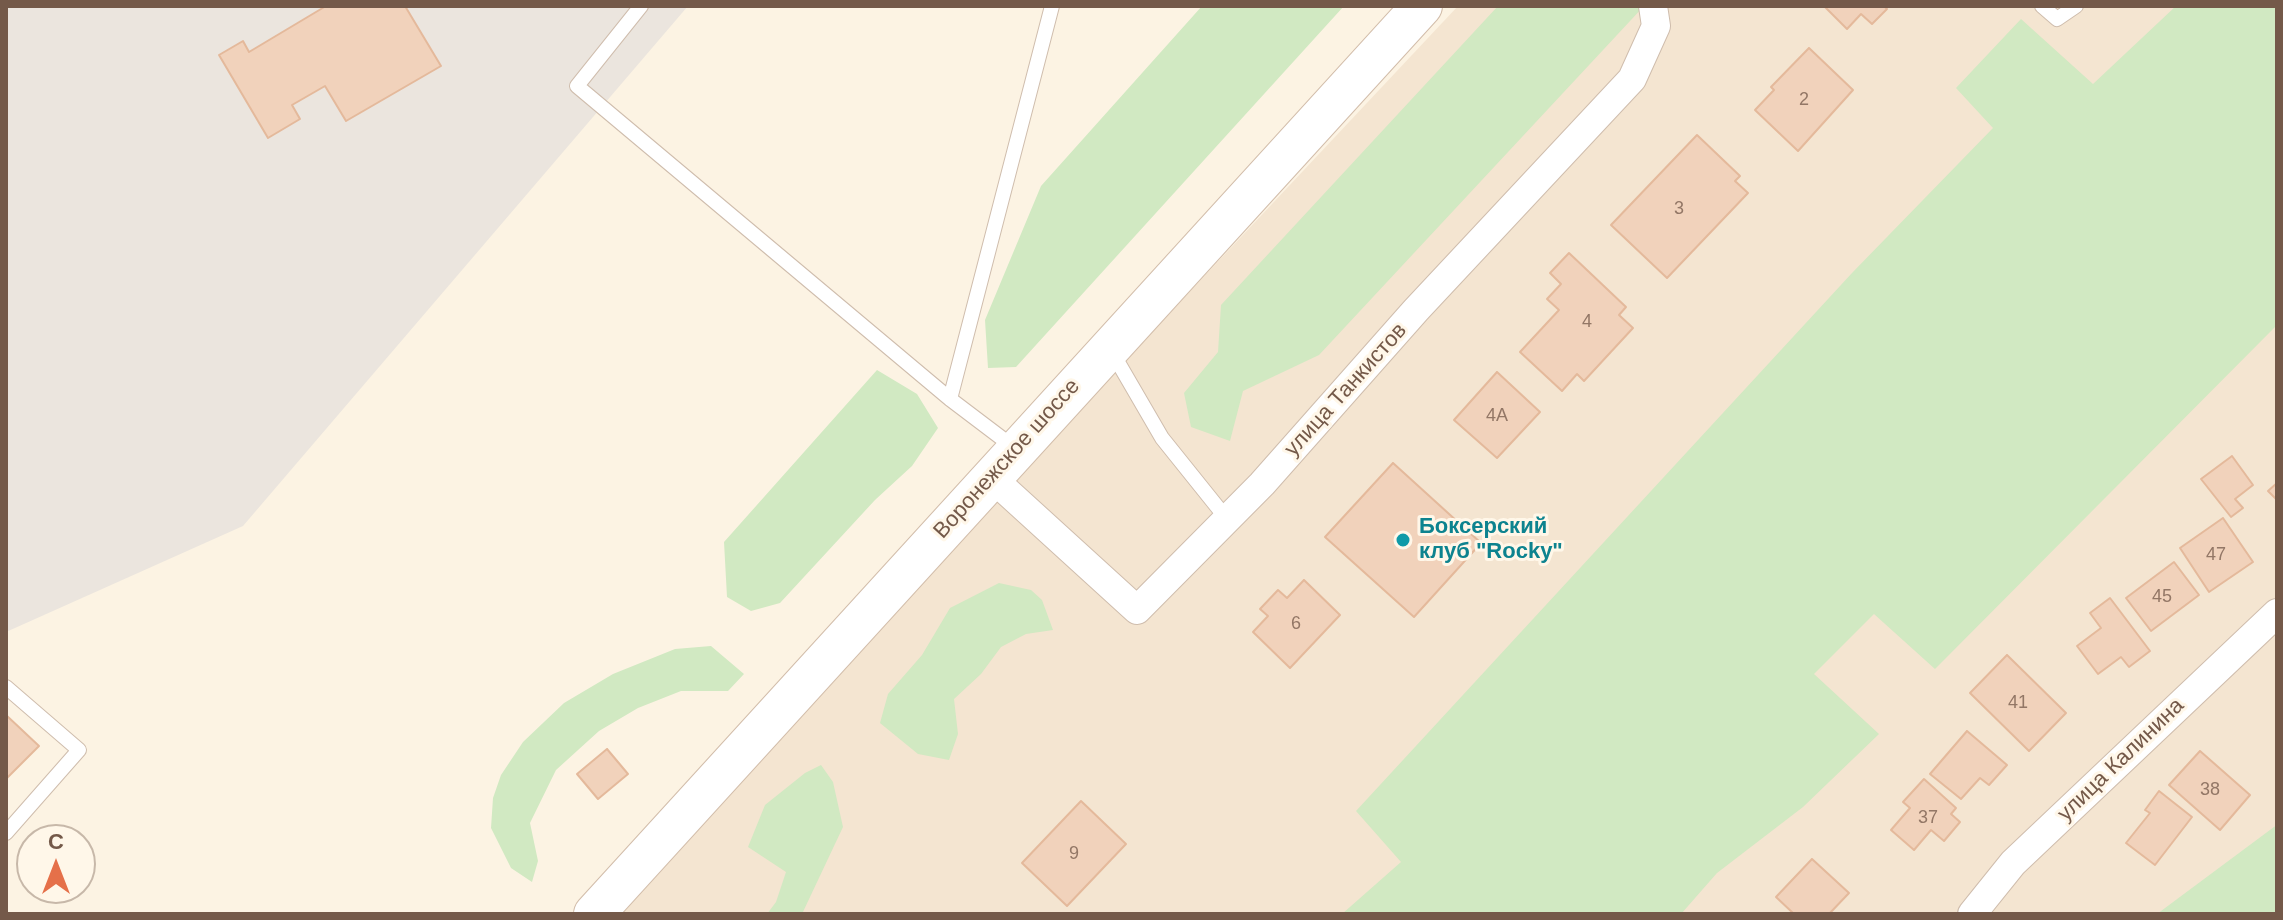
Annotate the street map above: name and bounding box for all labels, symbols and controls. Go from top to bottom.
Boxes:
house number: 2 [1799,89,1809,111]
house number: 3 [1674,198,1684,220]
house number: 4 [1582,311,1592,333]
street label: улица Танкистов [1279,318,1413,462]
street label: Воронежское шоссе [928,374,1086,544]
house number: 4А [1486,405,1508,427]
place label: Боксерский клуб "Rocky" [1419,514,1563,566]
marker: Боксерский клуб "Rocky" [1394,531,1412,549]
house number: 47 [2206,544,2226,566]
house number: 45 [2152,586,2172,608]
house number: 6 [1291,613,1301,635]
house number: 41 [2008,692,2028,714]
street label: улица Калинина [2052,693,2190,827]
house number: 38 [2200,779,2220,801]
house number: 37 [1918,807,1938,829]
north arrow [16,824,96,904]
text: С [48,829,64,854]
house number: 9 [1069,843,1079,865]

